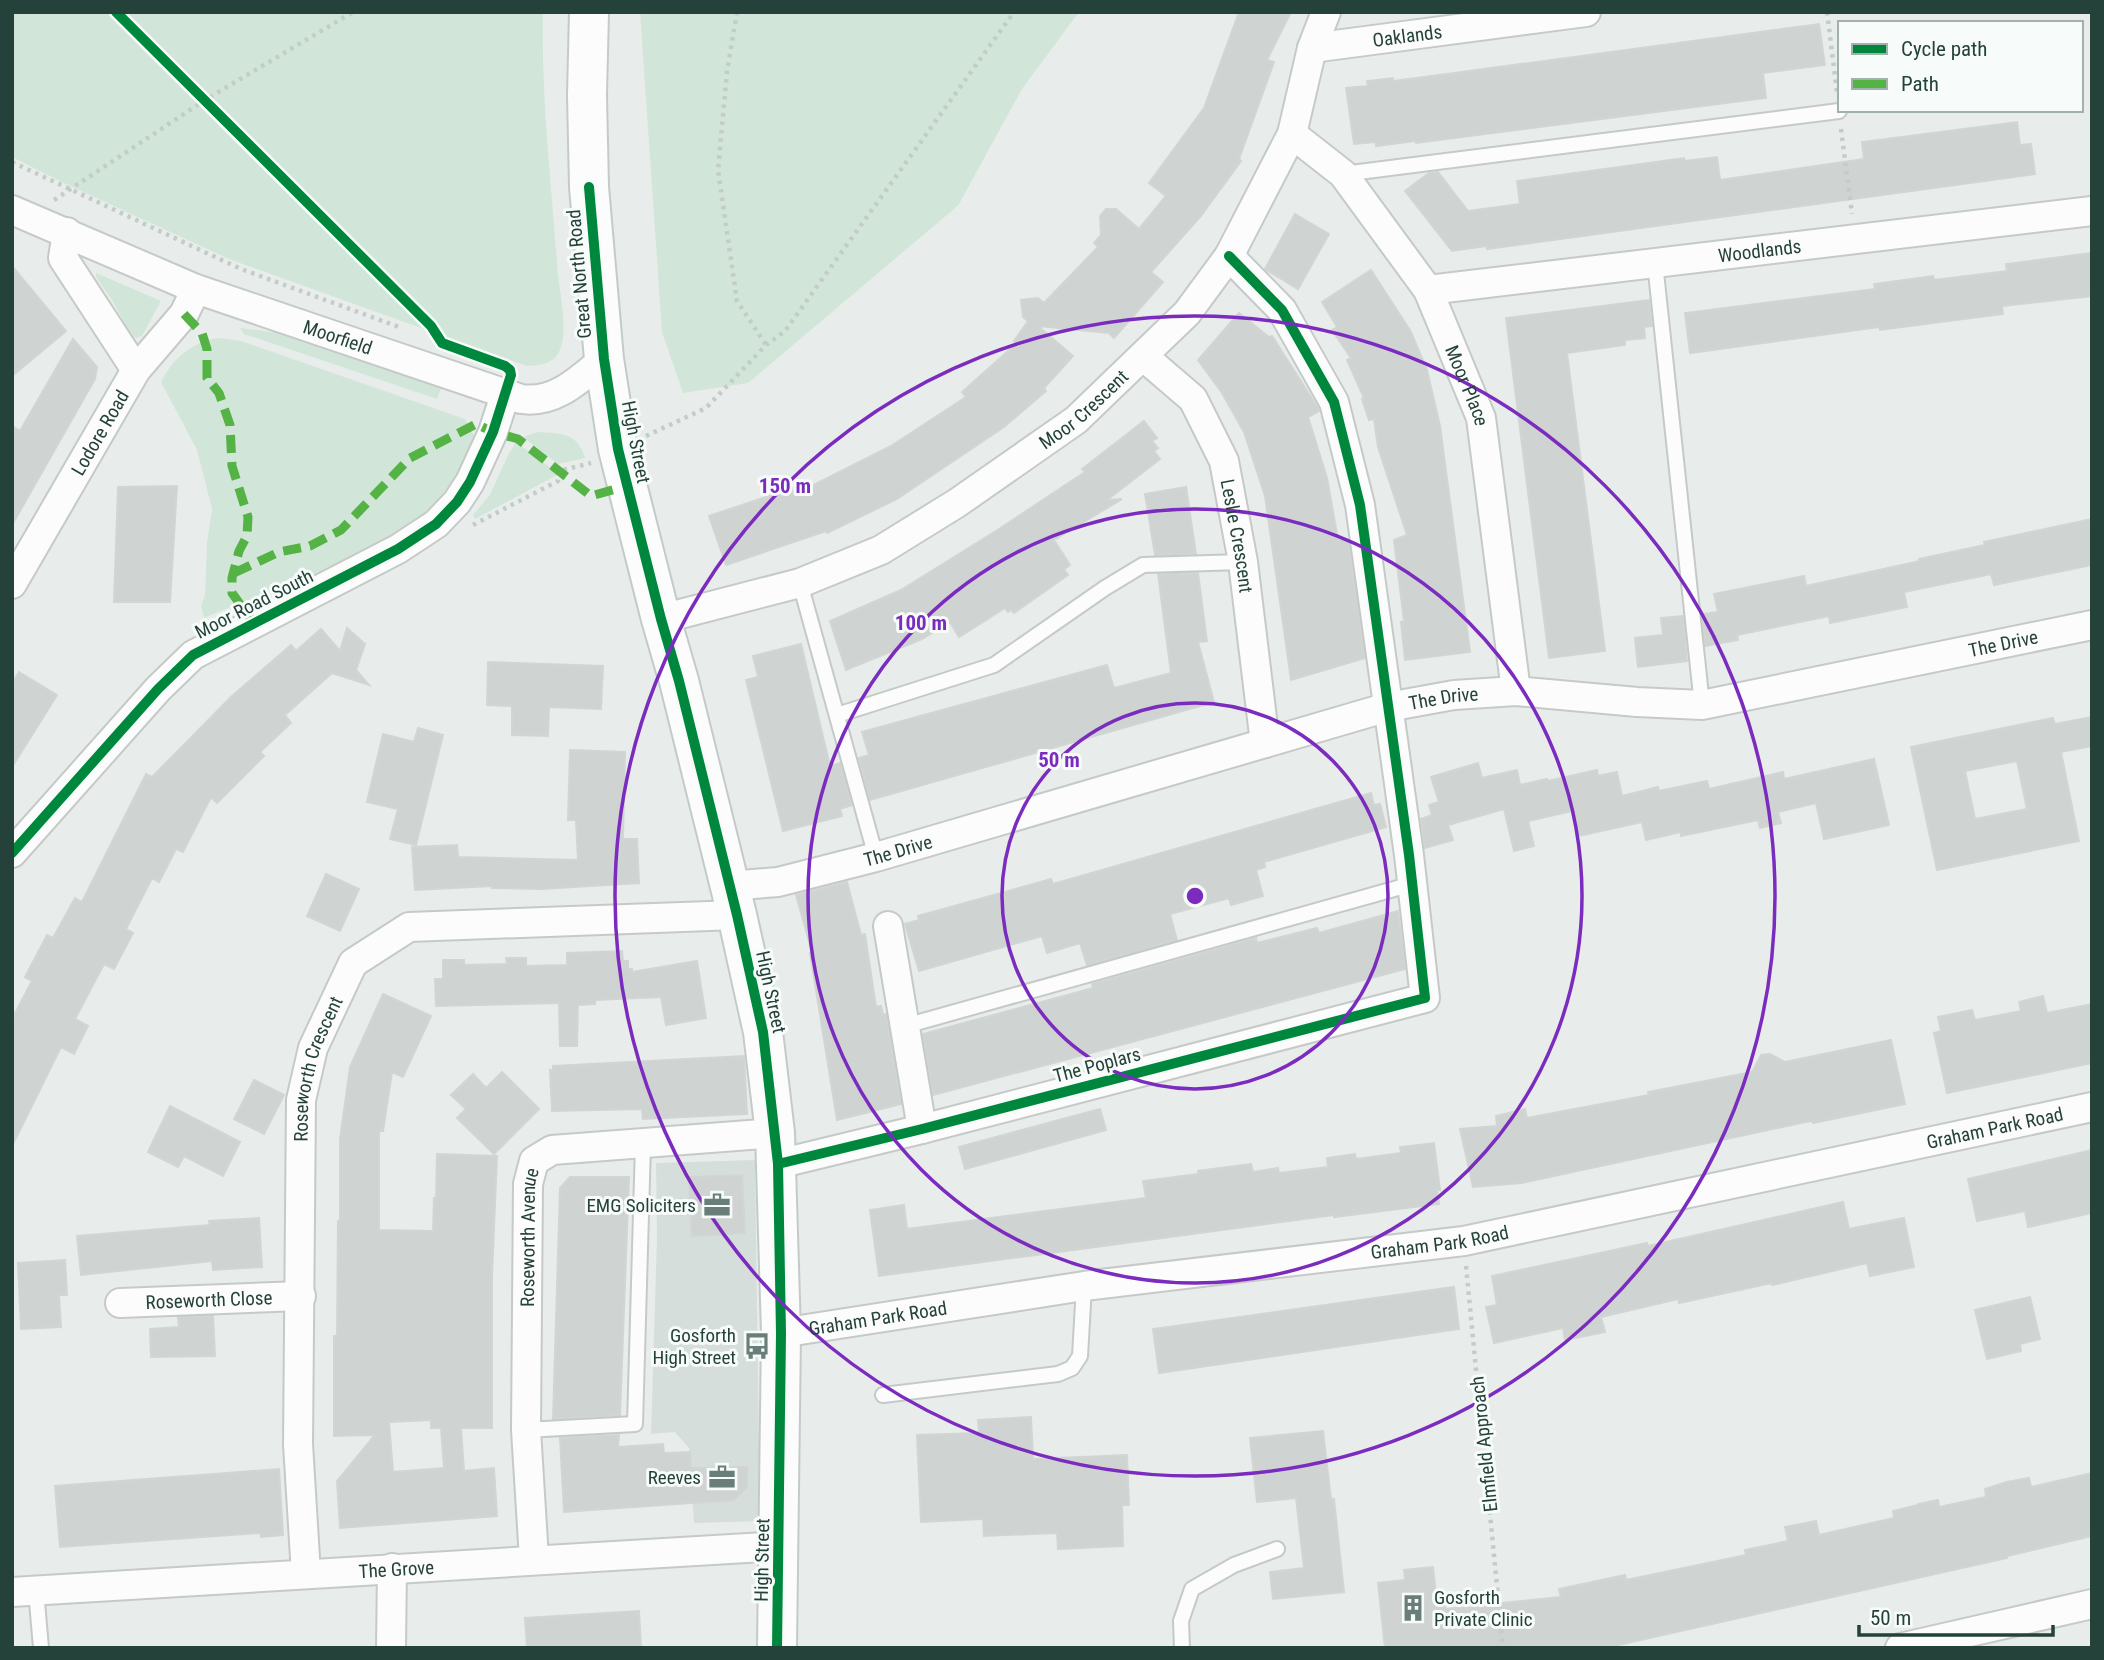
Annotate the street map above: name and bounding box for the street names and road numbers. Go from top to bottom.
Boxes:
street label: Oaklands [1371,20,1443,51]
street label: Great North Road [562,208,596,340]
street label: Woodlands [1717,234,1802,267]
street label: Moorfield [300,315,375,359]
street label: Moor Place [1441,342,1493,427]
street label: Moor Crescent [1035,365,1133,454]
street label: Lodore Road [66,386,133,479]
street label: High Street [617,399,655,485]
street label: Leslie Crescent [1216,477,1258,594]
street label: Moor Road South [191,564,317,644]
street label: The Drive [1966,625,2040,662]
street label: The Drive [1407,682,1479,715]
street label: The Drive [861,830,935,871]
street label: High Street [751,949,791,1035]
street label: Roseworth Crescent [289,993,347,1142]
street label: The Poplars [1051,1042,1143,1088]
street label: Graham Park Road [1924,1102,2065,1154]
street label: Roseworth Avenue [516,1165,543,1307]
street label: Graham Park Road [1369,1220,1511,1263]
street label: Roseworth Close [145,1286,273,1314]
street label: Graham Park Road [807,1296,948,1340]
street label: Elmfield Approach [1465,1375,1503,1513]
street label: High Street [750,1518,774,1602]
street label: The Grove [358,1555,435,1583]

